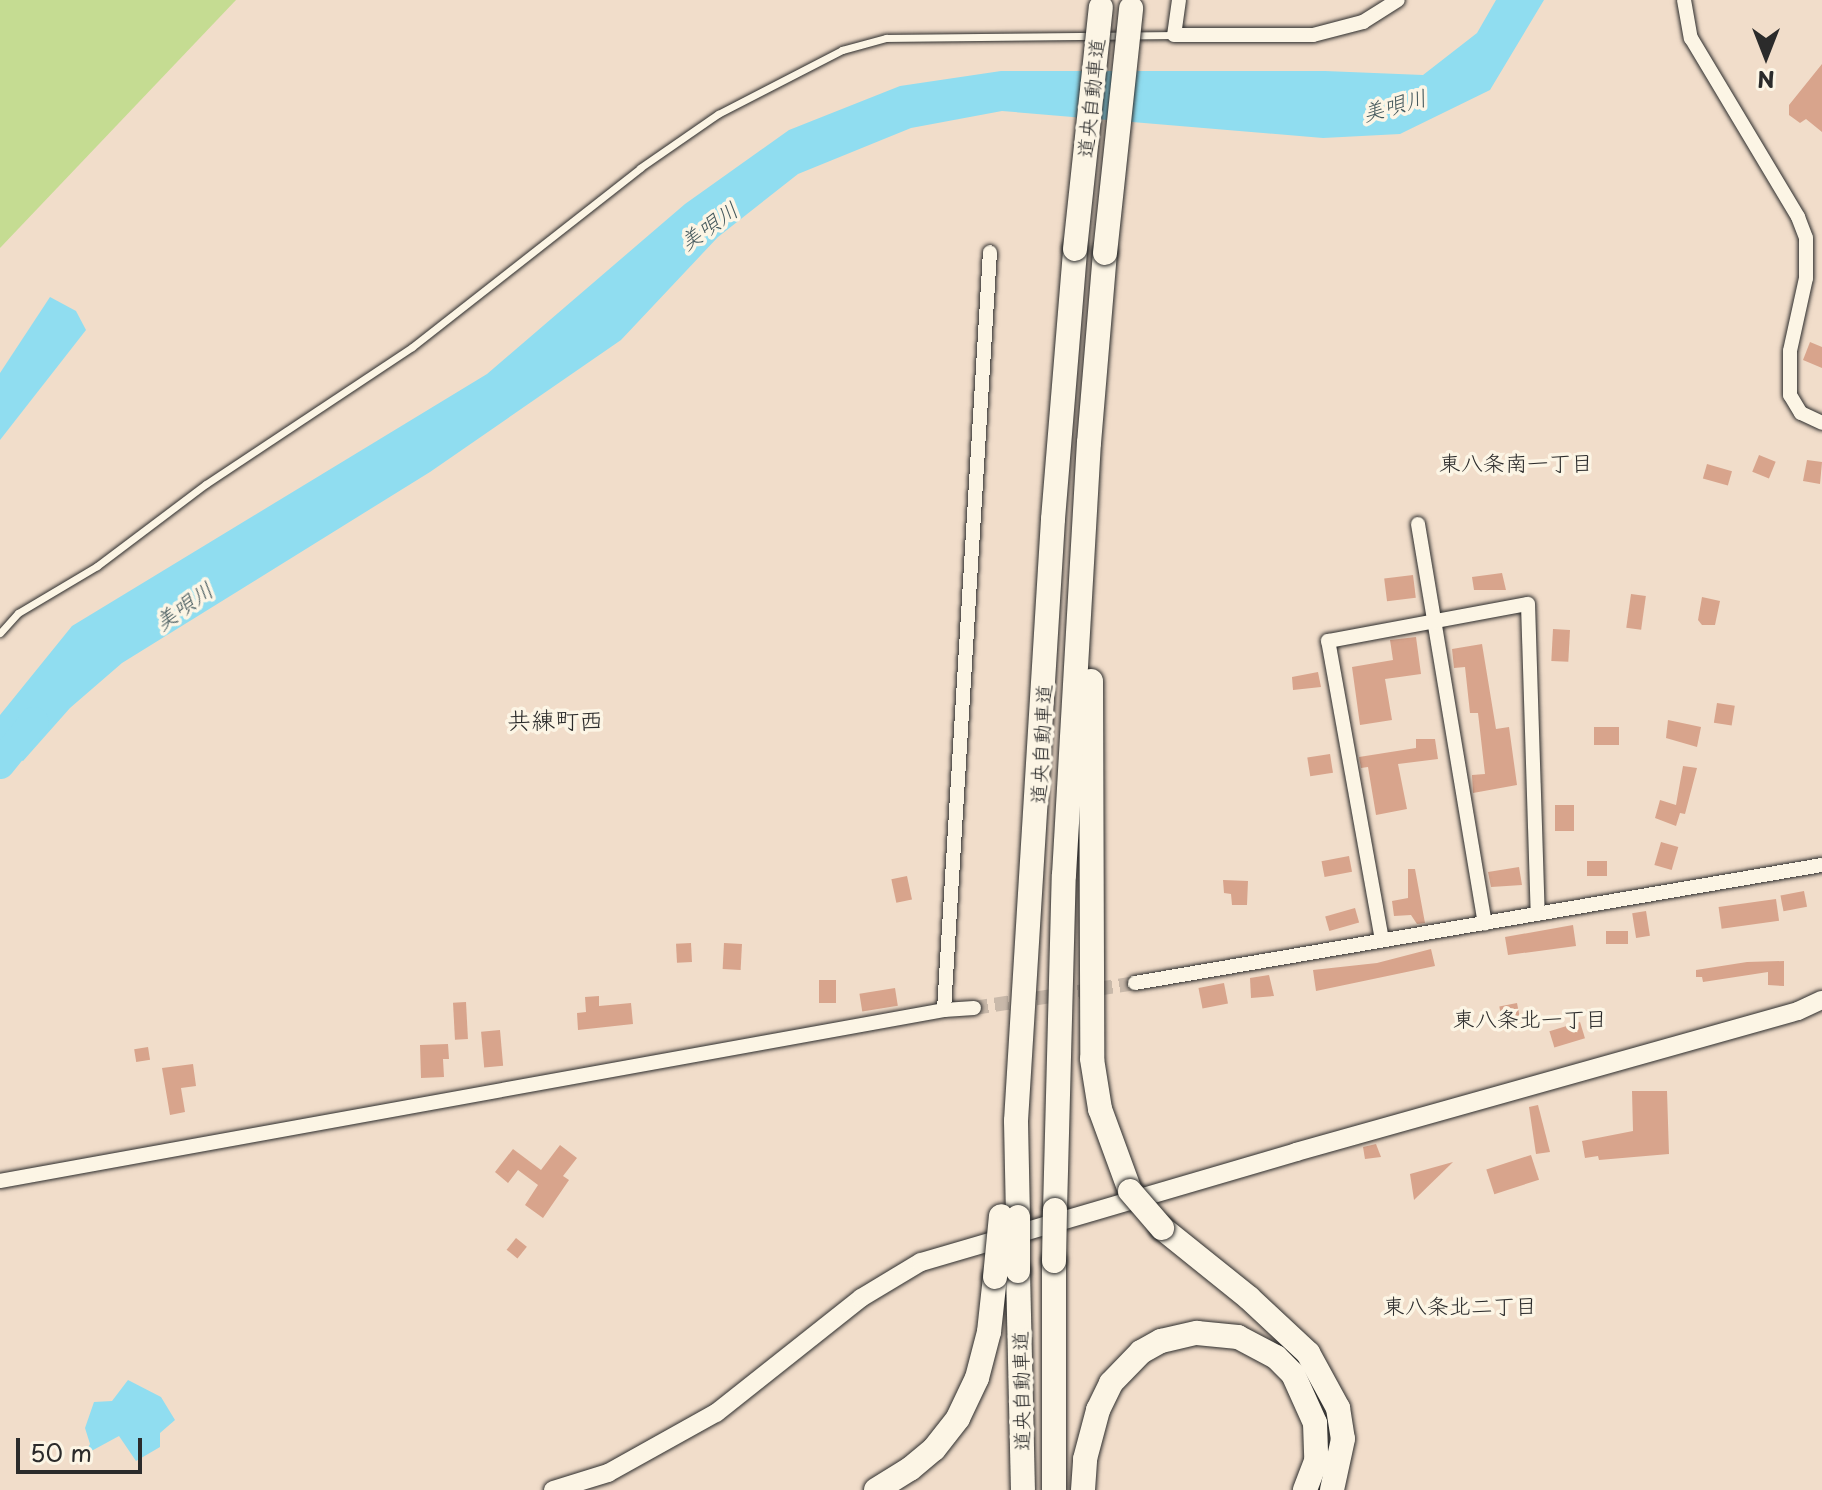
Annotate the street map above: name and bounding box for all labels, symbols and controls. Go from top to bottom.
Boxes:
north arrow [1726,16,1806,96]
street label: 道央自動車道 [1073,37,1109,159]
text: N [1757,64,1775,97]
water label: 美唄川 [1359,83,1429,125]
water label: 美唄川 [673,195,743,255]
district label: 東八条南一丁目 [1439,449,1593,475]
water label: 美唄川 [148,575,218,635]
street label: 道央自動車道 [1026,683,1056,805]
district label: 共練町西 [507,706,603,734]
district label: 東八条北一丁目 [1453,1005,1607,1031]
district label: 東八条北二丁目 [1383,1292,1537,1318]
street label: 道央自動車道 [1008,1331,1034,1451]
scale bar [20,1422,146,1472]
text: 50 m [30,1434,92,1470]

